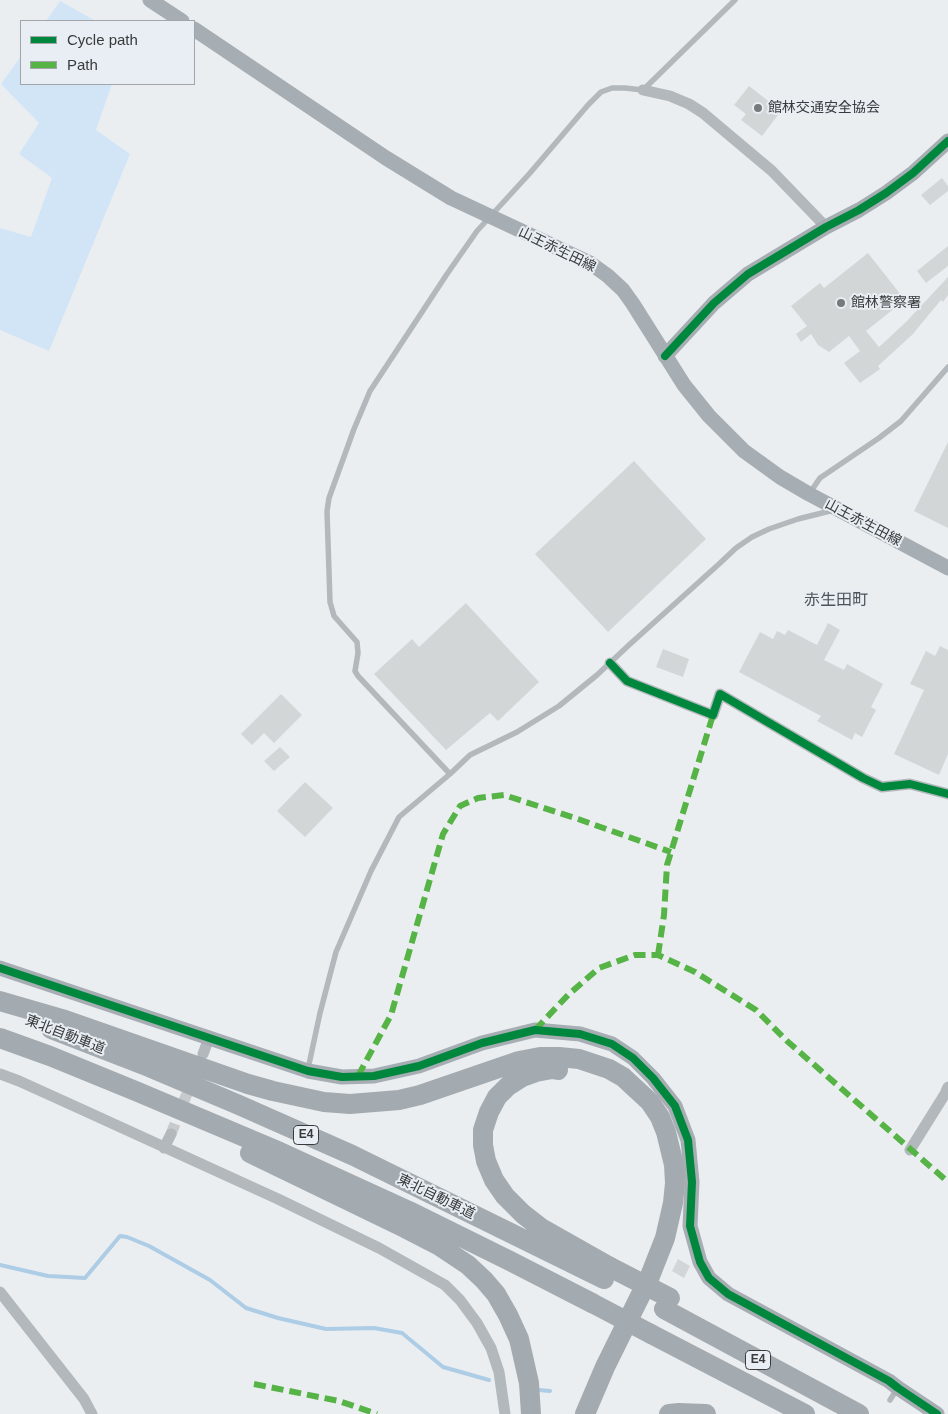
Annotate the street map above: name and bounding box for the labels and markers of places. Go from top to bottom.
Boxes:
place label: 館林交通安全協会 [768,100,880,116]
marker: 館林交通安全協会 [752,102,764,114]
place label: 館林警察署 [851,295,921,311]
marker: 館林警察署 [835,297,847,309]

